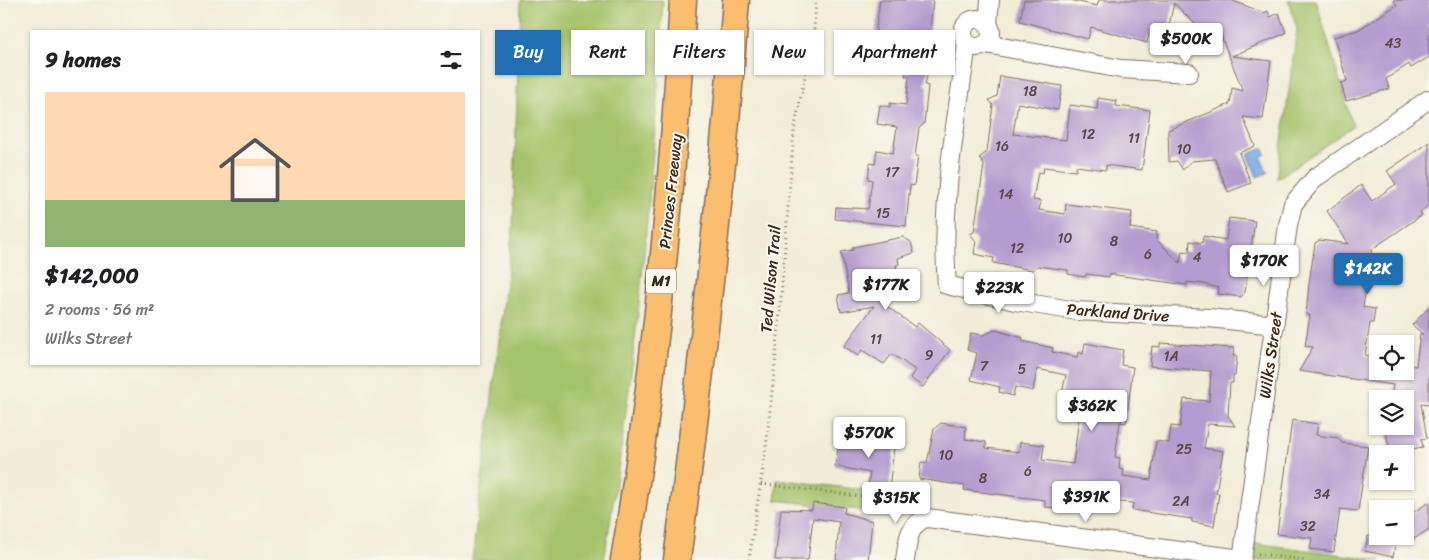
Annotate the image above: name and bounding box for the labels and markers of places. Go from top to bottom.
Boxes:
pin: $500K [1151,22,1221,65]
pin: $170K [1229,244,1299,287]
pin: $142K [1333,252,1403,295]
pin: $177K [851,268,921,311]
pin: $223K [964,272,1034,314]
pin: $362K [1057,390,1127,432]
pin: $570K [834,416,904,459]
pin: $391K [1051,480,1121,523]
pin: $315K [861,482,931,524]

